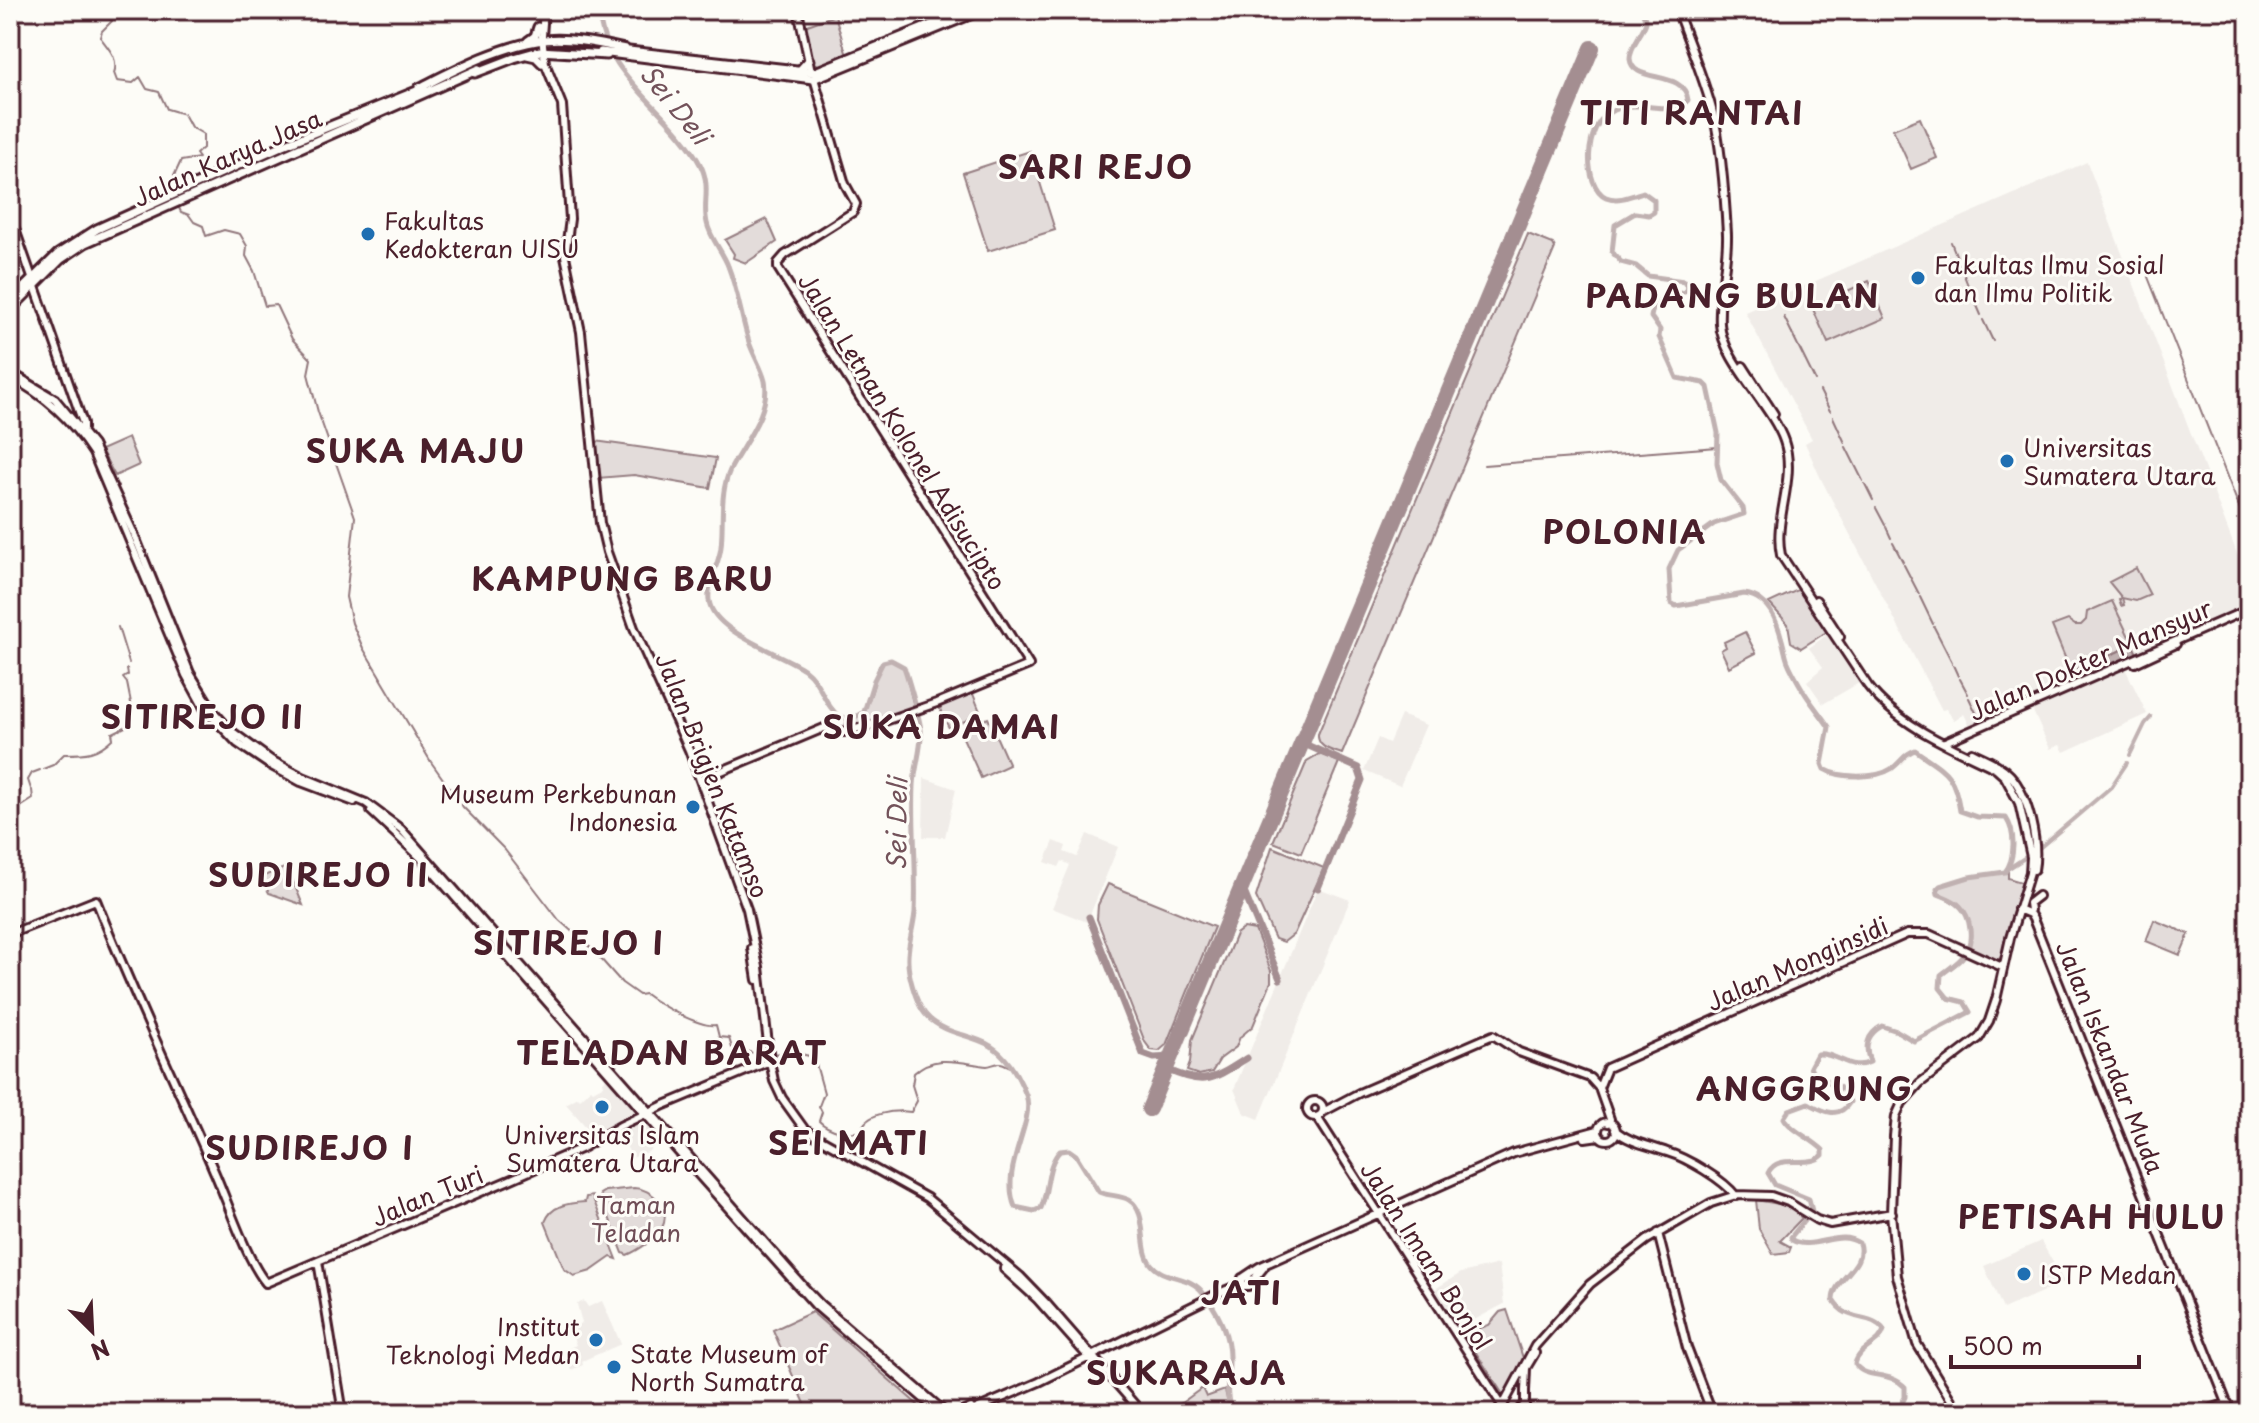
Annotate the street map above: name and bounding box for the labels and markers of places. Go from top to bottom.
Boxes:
place label: Fakultas Kedokteran UISU [384,202,580,266]
marker: Fakultas Kedokteran UISU [359,225,377,243]
place label: Fakultas Ilmu Sosial dan Ilmu Politik [1934,246,2165,310]
marker: Fakultas Ilmu Sosial dan Ilmu Politik [1909,269,1927,287]
place label: Universitas Sumatera Utara [2023,429,2216,493]
marker: Universitas Sumatera Utara [1998,452,2016,470]
place label: Museum Perkebunan Indonesia [440,775,677,839]
marker: Museum Perkebunan Indonesia [684,798,702,816]
marker: Universitas Islam Sumatera Utara [593,1098,611,1116]
place label: Universitas Islam Sumatera Utara [504,1116,700,1180]
place label: ISTP Medan [2040,1256,2176,1292]
marker: ISTP Medan [2015,1265,2033,1283]
place label: Institut Teknologi Medan [386,1308,580,1372]
marker: Institut Teknologi Medan [587,1331,605,1349]
place label: State Museum of North Sumatra [630,1335,829,1399]
marker: State Museum of North Sumatra [605,1358,623,1376]

